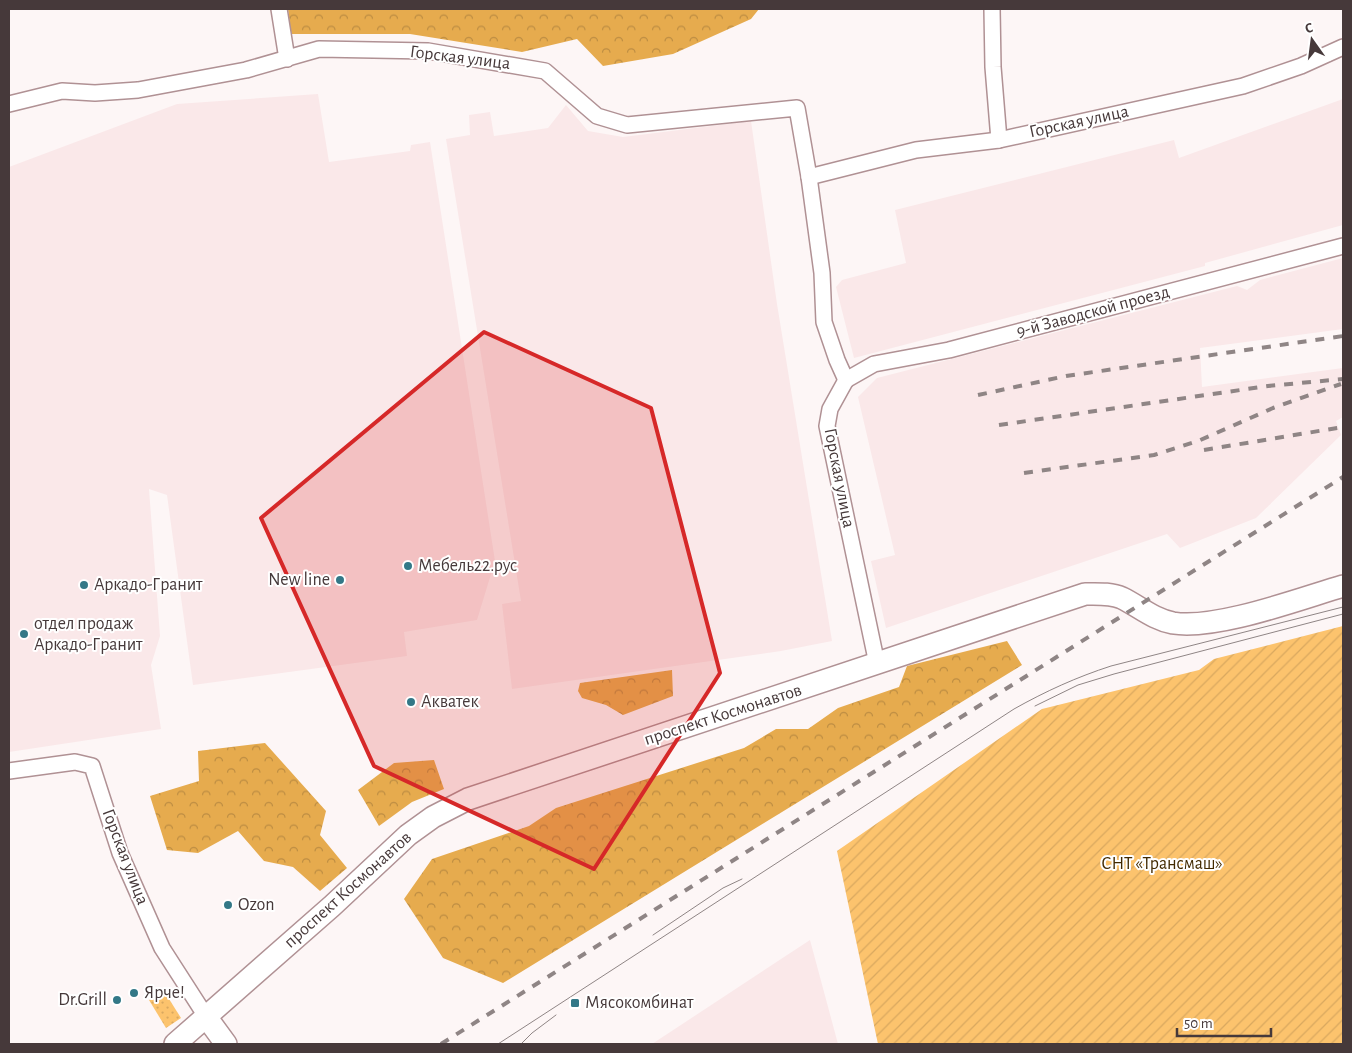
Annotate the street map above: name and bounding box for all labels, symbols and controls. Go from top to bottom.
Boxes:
north arrow [1287,15,1337,65]
text: С [1304,21,1315,36]
street label: Горская улица [409,43,511,73]
street label: Горская улица [1028,103,1130,141]
street label: 9-й Заводской проезд [1015,283,1171,341]
street label: Горская улица [821,427,857,529]
place label: Мебель22.рус [418,556,517,575]
marker: Мебель22.рус [402,560,414,572]
place label: New line [268,571,330,589]
marker: New line [334,574,346,586]
place label: Аркадо-Гранит [94,576,203,594]
marker: Аркадо-Гранит [78,579,90,591]
place label: отдел продаж Аркадо-Гранит [34,615,143,654]
marker: отдел продаж Аркадо-Гранит [18,628,30,640]
street label: проспект Космонавтов [642,681,804,749]
place label: Акватек [421,693,480,711]
marker: Акватек [405,696,417,708]
street label: Горская улица [98,807,152,907]
street label: проспект Космонавтов [281,828,415,952]
park label: СНТ «Трансмаш» [1101,855,1223,873]
place label: Ozon [238,896,275,914]
marker: Ozon [222,899,234,911]
place label: Ярче! [144,984,185,1002]
marker: Ярче! [128,987,140,999]
place label: Dr.Grill [58,991,107,1009]
place label: Мясокомбинат [585,993,694,1012]
marker: Dr.Grill [111,994,123,1006]
marker: Мясокомбинат [569,997,581,1009]
scale bar [1177,1006,1271,1038]
text: 50 m [1184,1016,1213,1031]

